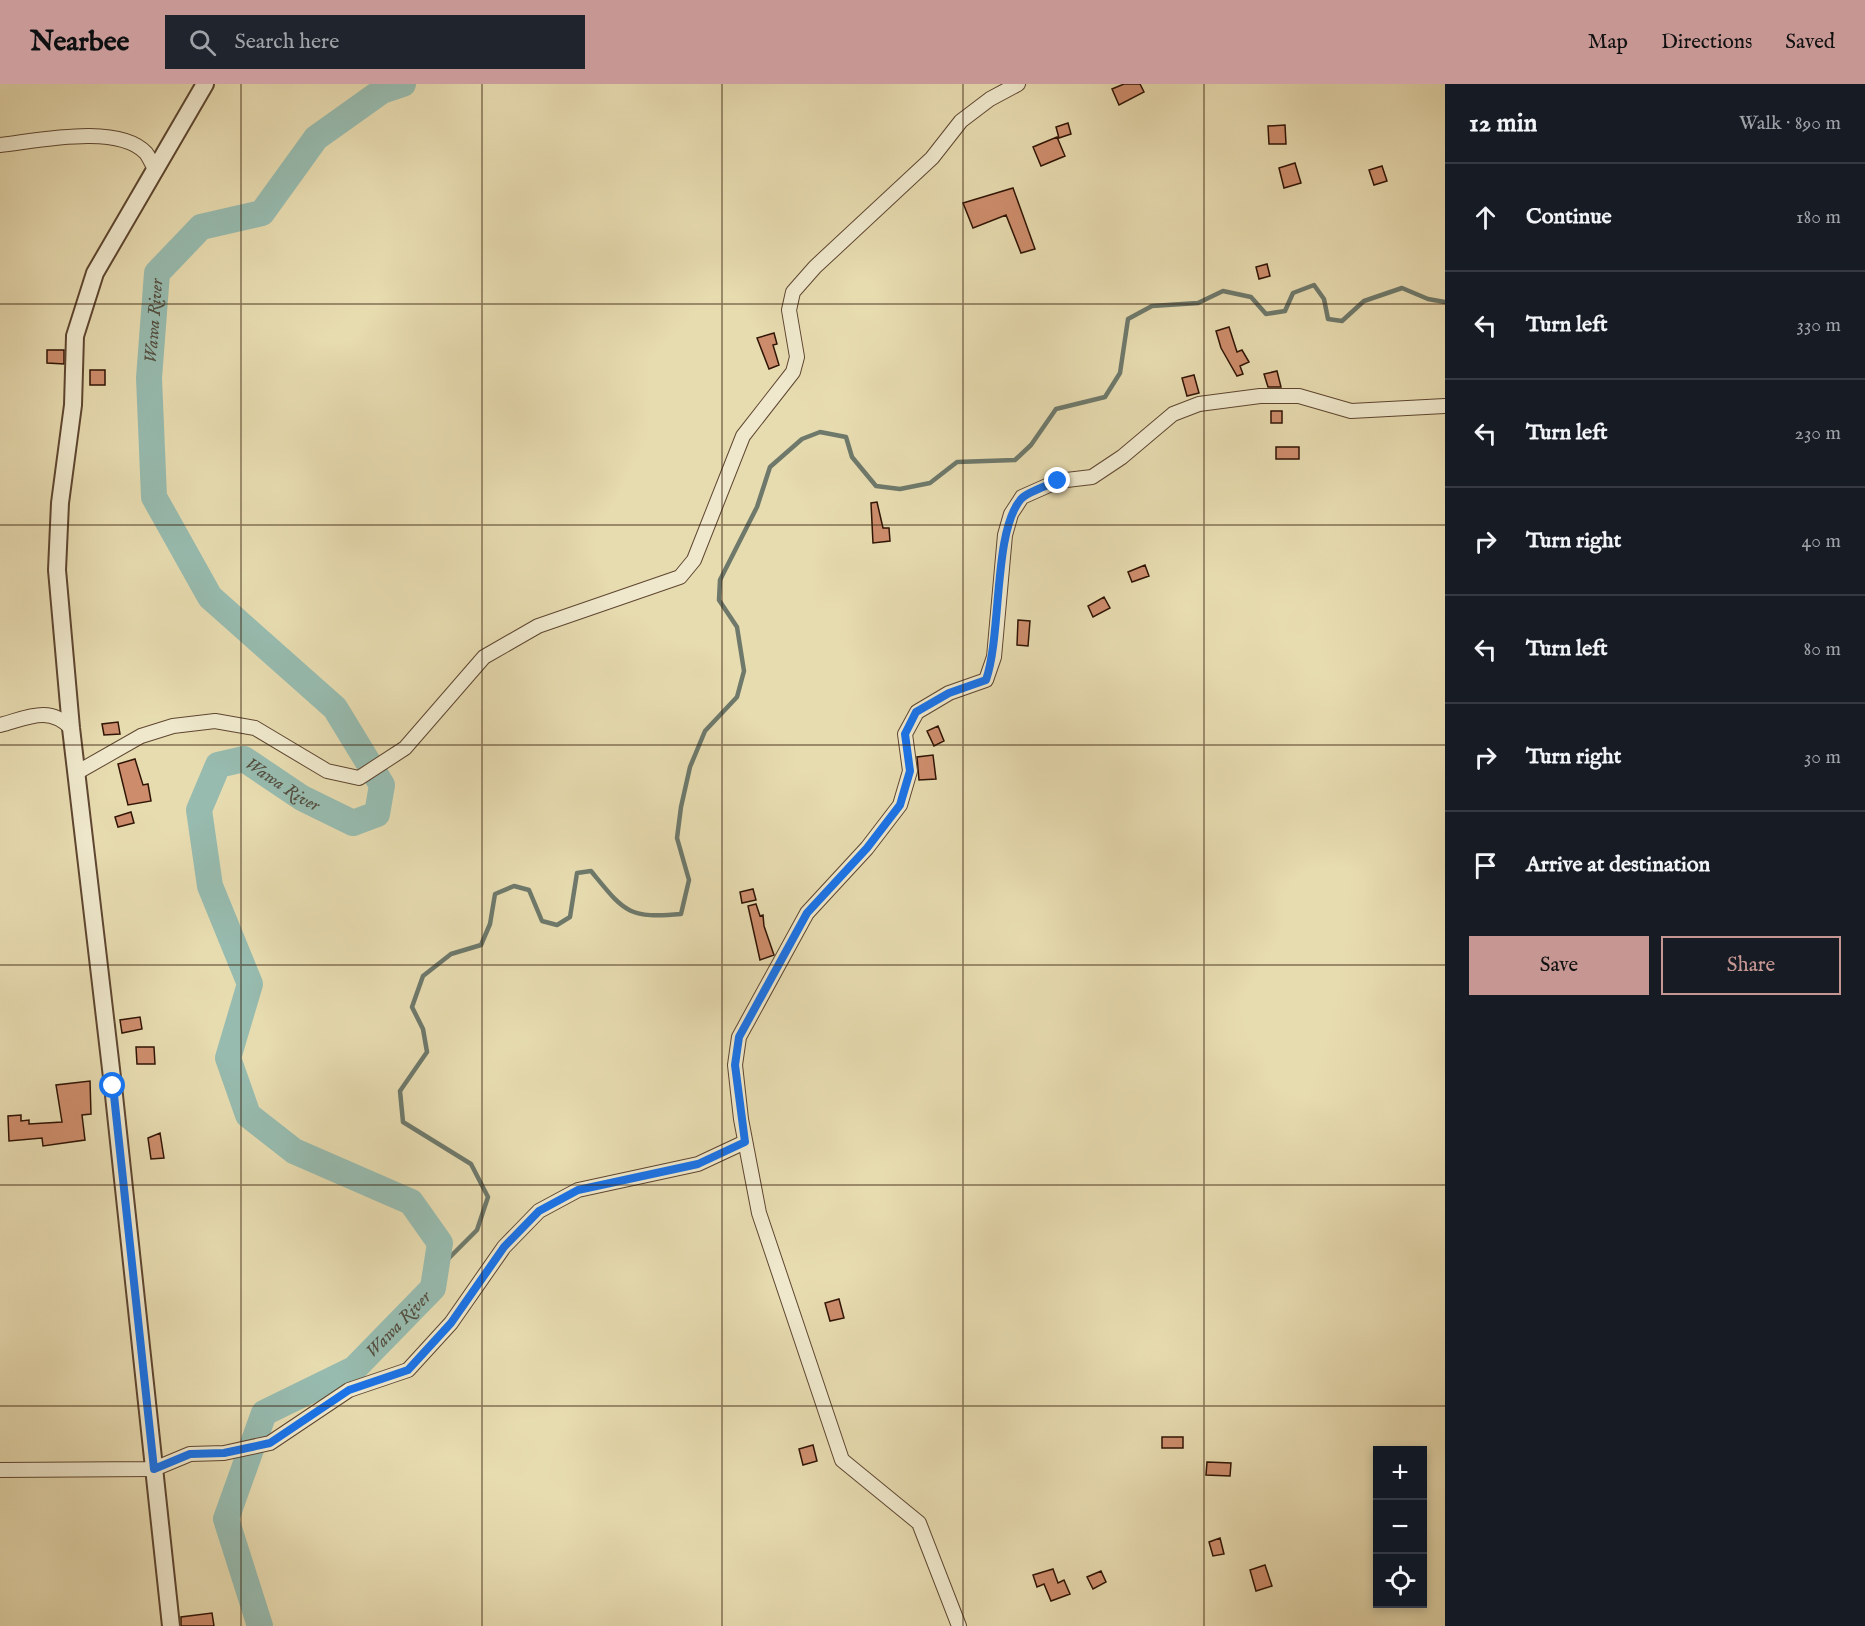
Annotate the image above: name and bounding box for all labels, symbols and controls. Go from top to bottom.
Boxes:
search box [165,15,585,69]
text: Nearbee [30,25,129,60]
icon: search [186,26,219,59]
text: Search here [234,28,339,56]
text: Map [1588,29,1628,56]
text: Directions [1661,29,1752,56]
text: Saved [1785,29,1835,56]
text: 12 min [1469,107,1537,140]
text: Walk · 890 m [1739,111,1841,136]
icon: ahead [1469,201,1502,234]
text: Continue [1526,203,1612,231]
text: 180 m [1796,205,1841,230]
water label: Wawa River [140,277,170,364]
icon: left [1469,309,1502,342]
text: Turn left [1526,311,1608,339]
text: 330 m [1796,313,1841,338]
icon: left [1469,417,1502,450]
text: Turn left [1526,419,1608,447]
text: 230 m [1795,421,1841,446]
route end [1044,467,1070,493]
icon: right [1469,525,1502,558]
text: Turn right [1526,527,1621,555]
text: 40 m [1802,529,1841,554]
icon: left [1469,633,1502,666]
text: Turn left [1526,635,1608,663]
text: 80 m [1804,637,1841,662]
icon: right [1469,741,1502,774]
text: Turn right [1526,743,1621,771]
text: 30 m [1804,745,1841,770]
water label: Wawa River [240,753,324,818]
icon: arrive [1469,849,1502,882]
text: Arrive at destination [1526,851,1710,879]
button: Save [1469,936,1649,995]
button: Share [1661,936,1841,995]
route start [99,1072,125,1098]
water label: Wawa River [361,1286,437,1363]
map controls [1373,1446,1427,1608]
button: + [1373,1446,1427,1500]
button: − [1373,1500,1427,1554]
button: locate [1373,1554,1427,1608]

